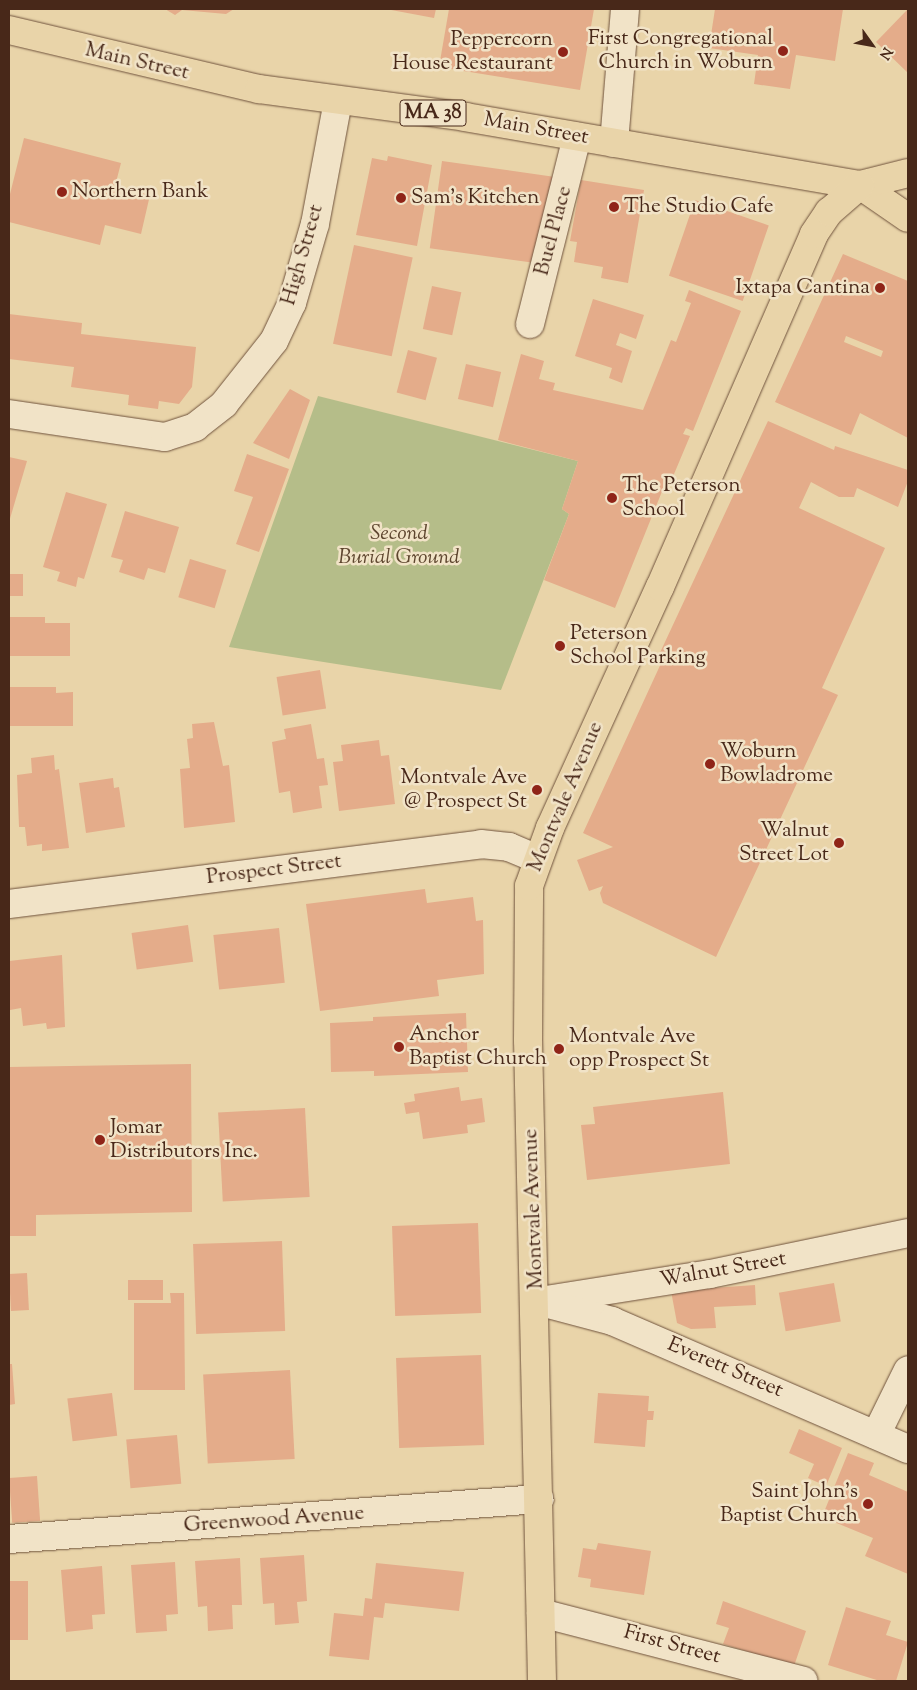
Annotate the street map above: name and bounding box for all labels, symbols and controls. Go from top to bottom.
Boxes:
north arrow [847,20,897,70]
place label: First Congregational Church in Woburn [588,26,773,76]
place label: Peppercorn House Restaurant [392,27,553,77]
street label: Main Street [82,38,192,86]
text: N [873,43,896,63]
marker: First Congregational Church in Woburn [777,45,789,57]
marker: Peppercorn House Restaurant [557,46,569,58]
road number: MA 38 [399,96,467,130]
street label: Main Street [482,107,590,151]
place label: Northern Bank [72,179,208,205]
street label: Buel Place [530,183,578,279]
place label: Sam's Kitchen [411,185,540,211]
marker: Northern Bank [56,186,68,198]
marker: Sam's Kitchen [395,192,407,204]
place label: The Studio Cafe [624,194,774,220]
marker: The Studio Cafe [608,201,620,213]
street label: High Street [277,202,329,308]
place label: Ixtapa Cantina [736,275,870,301]
marker: Ixtapa Cantina [874,282,886,294]
place label: The Peterson School [622,473,741,523]
marker: The Peterson School [606,492,618,504]
park label: Second Burial Ground [338,521,460,571]
place label: Peterson School Parking [570,621,706,671]
marker: Peterson School Parking [554,640,566,652]
street label: Montvale Avenue [523,718,609,876]
place label: Woburn Bowladrome [720,739,833,789]
marker: Woburn Bowladrome [704,758,716,770]
place label: Montvale Ave @ Prospect St [400,765,527,815]
marker: Montvale Ave @ Prospect St [531,784,543,796]
place label: Walnut Street Lot [739,818,829,868]
marker: Walnut Street Lot [833,837,845,849]
street label: Prospect Street [205,849,343,891]
place label: Anchor Baptist Church [409,1022,547,1072]
place label: Montvale Ave opp Prospect St [569,1024,709,1074]
marker: Anchor Baptist Church [393,1041,405,1053]
marker: Montvale Ave opp Prospect St [553,1043,565,1055]
place label: Jomar Distributors Inc. [110,1115,258,1165]
street label: Montvale Avenue [519,1128,549,1290]
marker: Jomar Distributors Inc. [94,1134,106,1146]
street label: Walnut Street [658,1246,788,1294]
street label: Everett Street [663,1332,787,1404]
place label: Saint John's Baptist Church [720,1479,858,1529]
marker: Saint John's Baptist Church [862,1498,874,1510]
street label: Greenwood Avenue [183,1501,365,1539]
street label: First Street [621,1620,723,1670]

